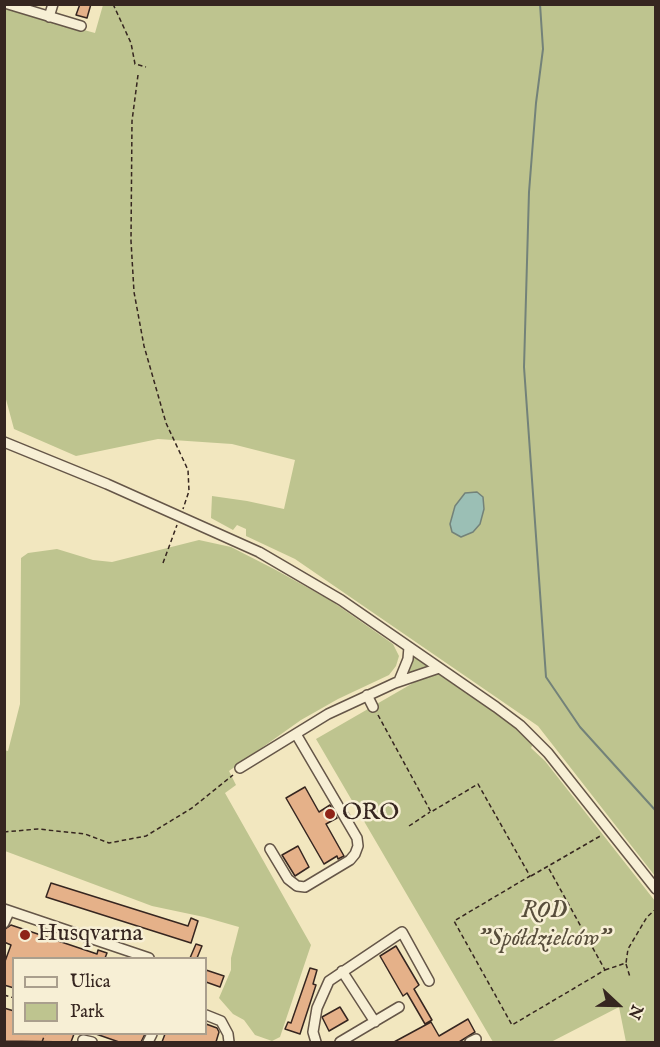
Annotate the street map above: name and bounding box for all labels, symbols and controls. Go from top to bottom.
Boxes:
place label: ORO [342,800,399,828]
marker: ORO [323,807,337,821]
park label: ROD "Spółdzielców" [478,898,610,954]
place label: Husqvarna [37,921,143,949]
marker: Husqvarna [18,928,32,942]
legend [12,957,207,1035]
text: Ulica [70,971,111,994]
north arrow [588,975,648,1035]
text: Park [70,1001,104,1024]
text: N [623,1002,647,1022]

